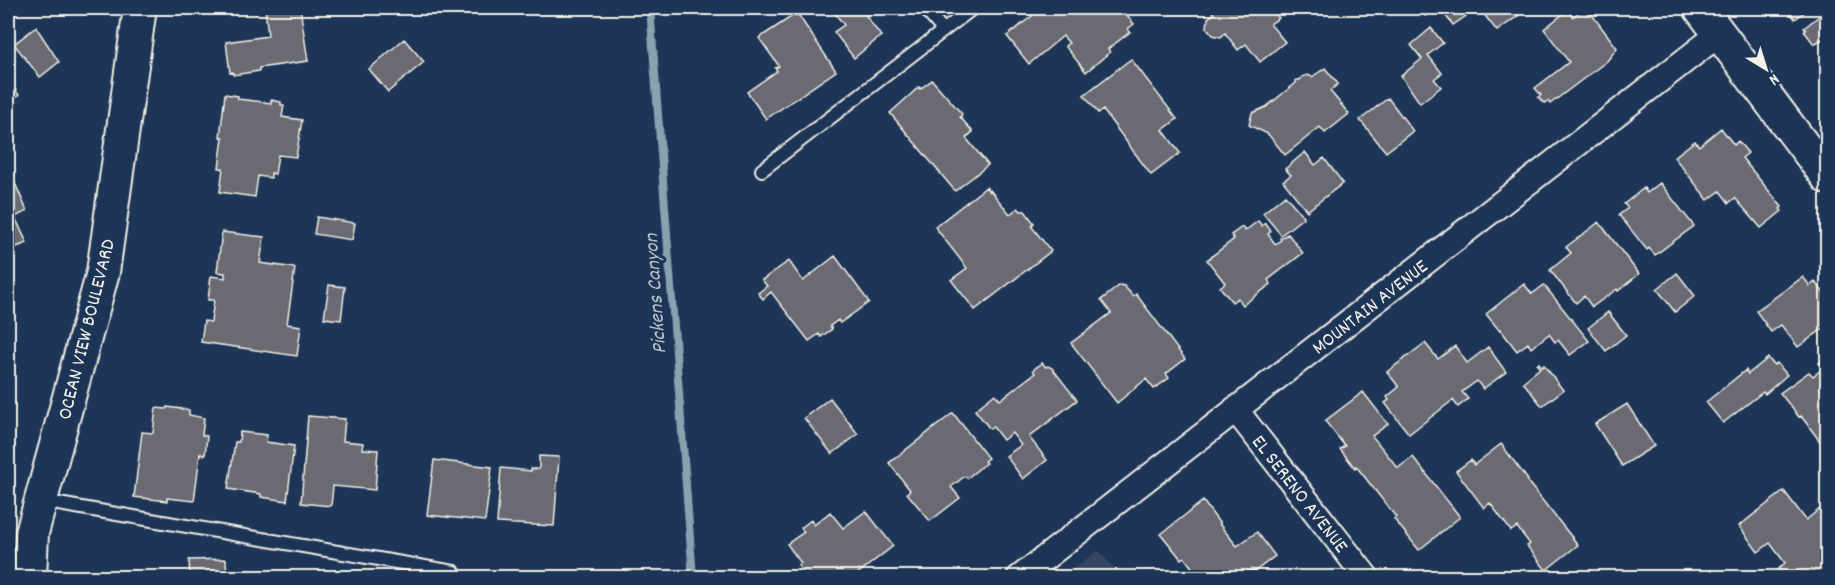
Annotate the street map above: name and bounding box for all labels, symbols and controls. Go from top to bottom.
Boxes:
north arrow [1736,39,1796,99]
text: N [1763,67,1784,90]
water label: Pickens Canyon [638,231,676,355]
street label: OCEAN VIEW BOULEVARD [52,236,124,423]
street label: MOUNTAIN AVENUE [1307,254,1435,363]
street label: EL SERENO AVENUE [1244,430,1354,560]

